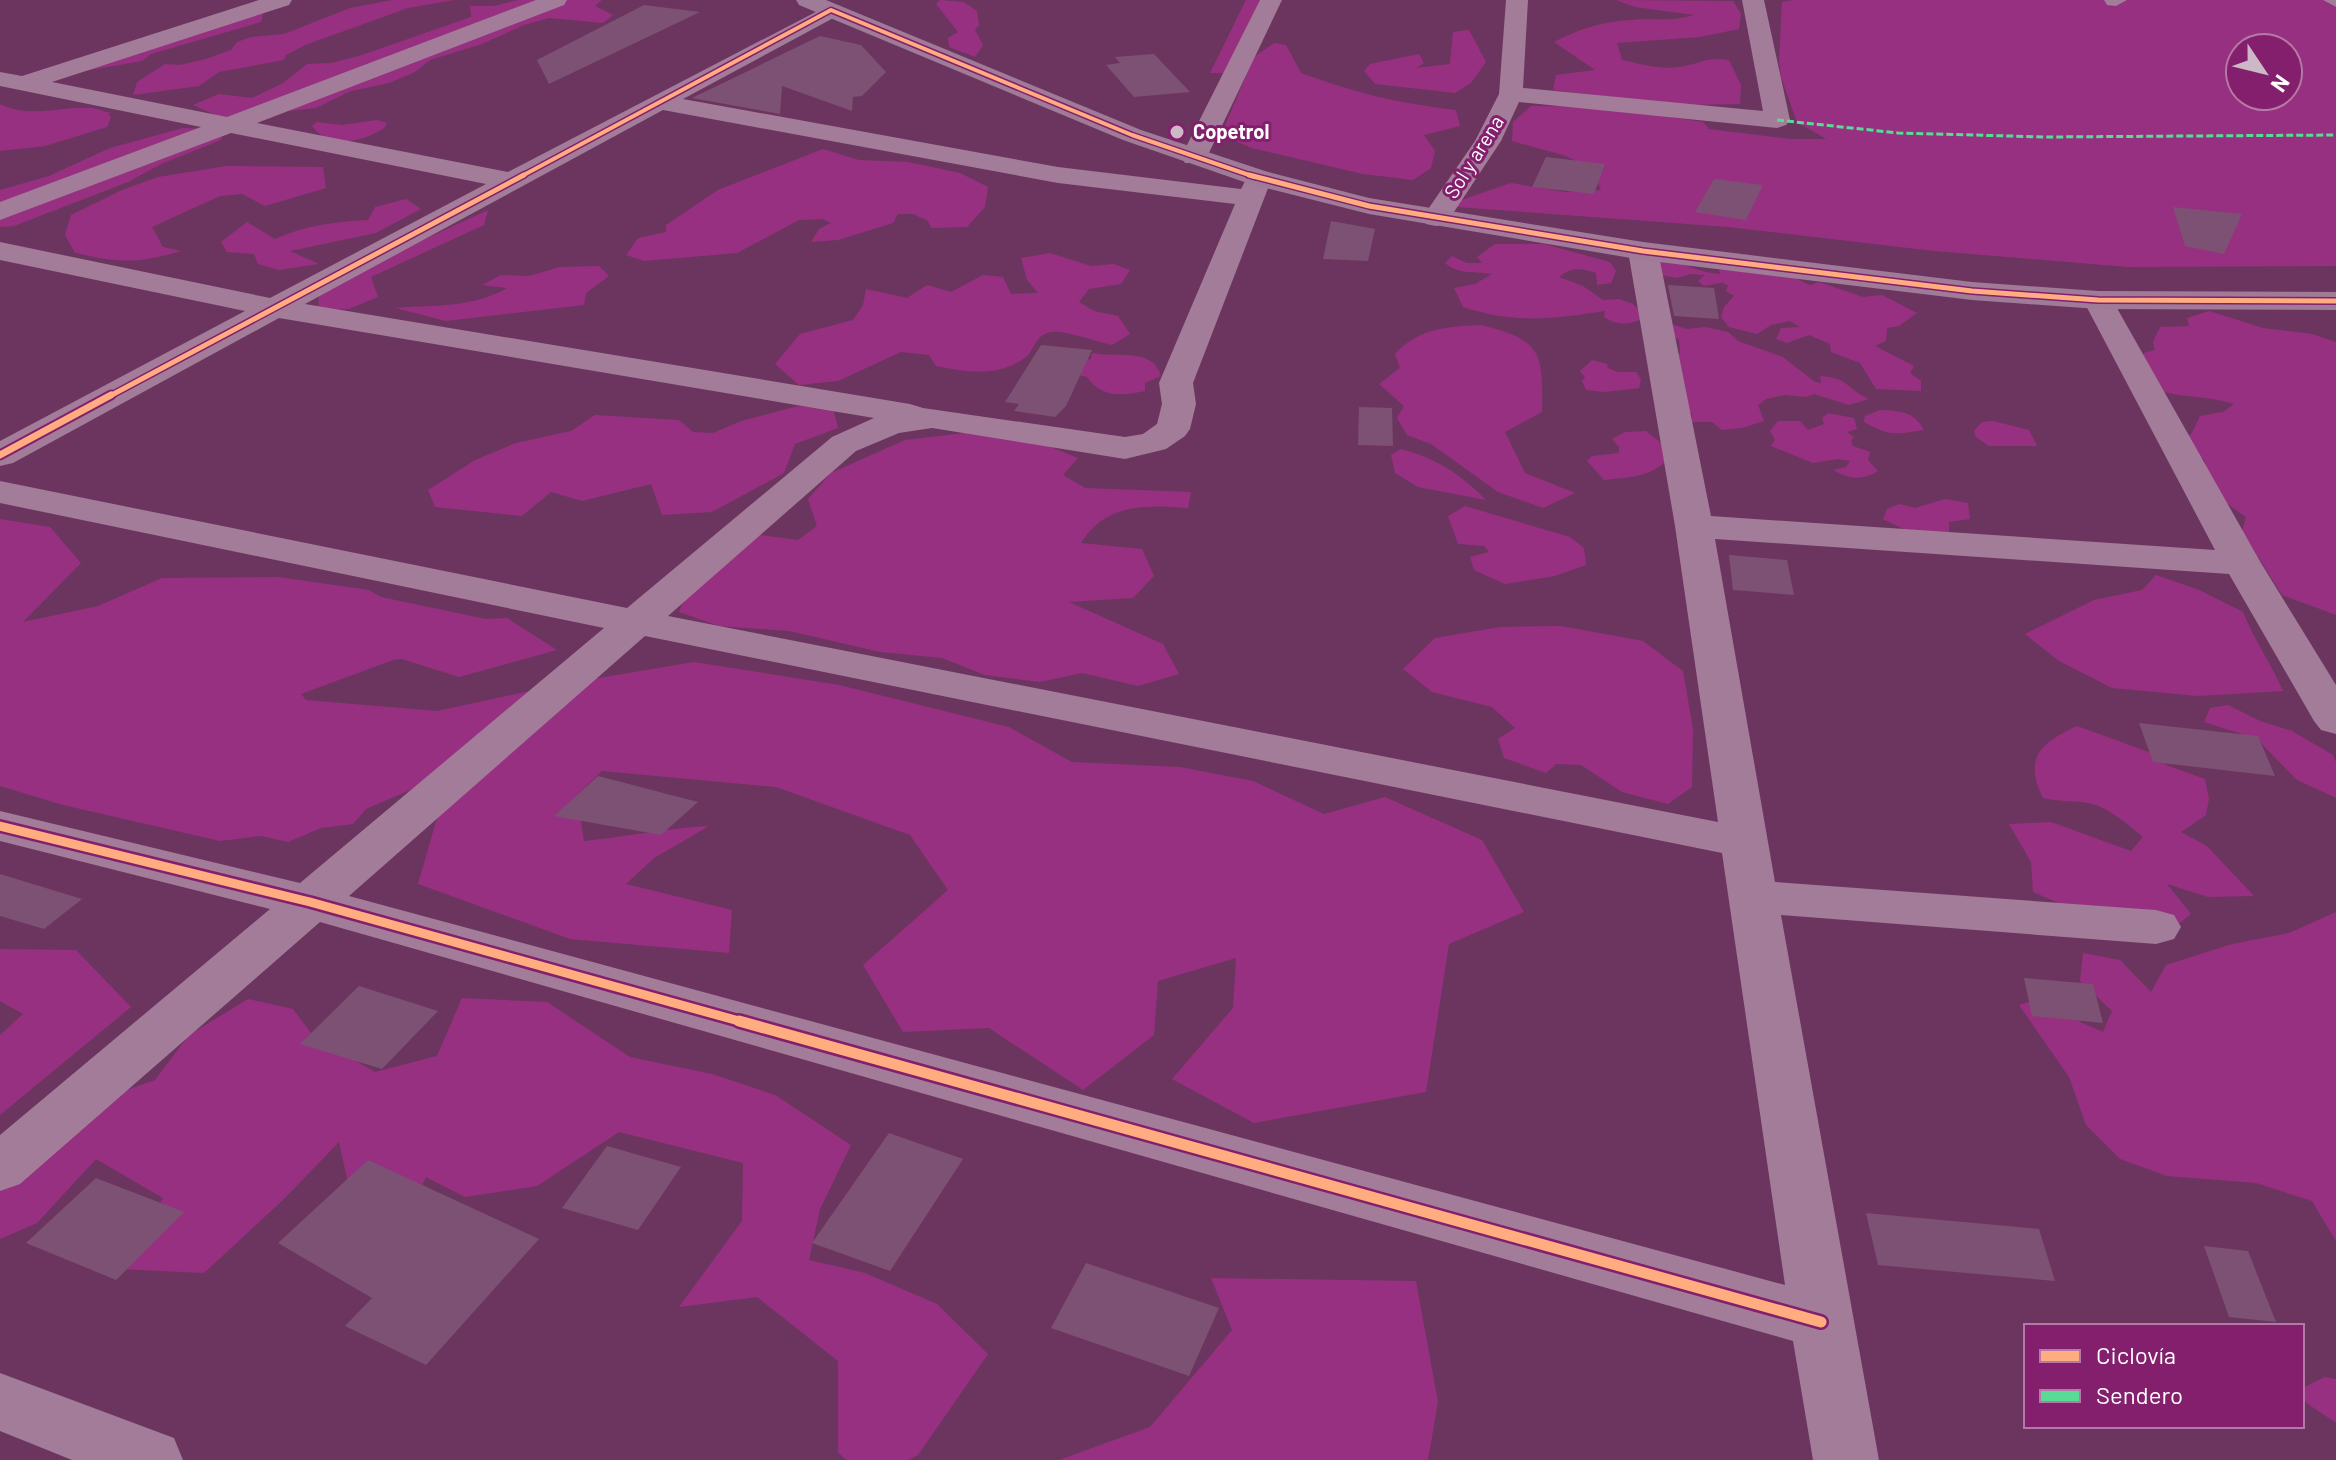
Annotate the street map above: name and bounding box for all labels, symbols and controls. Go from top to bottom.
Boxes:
north arrow [2224,32,2304,112]
text: N [2266,71,2296,97]
street label: Sol y arena [1438,110,1508,202]
place label: Copetrol [1193,119,1269,143]
marker: Copetrol [1168,123,1186,141]
legend [2024,1324,2304,1428]
text: Ciclovía [2096,1340,2176,1369]
text: Sendero [2096,1380,2183,1409]

